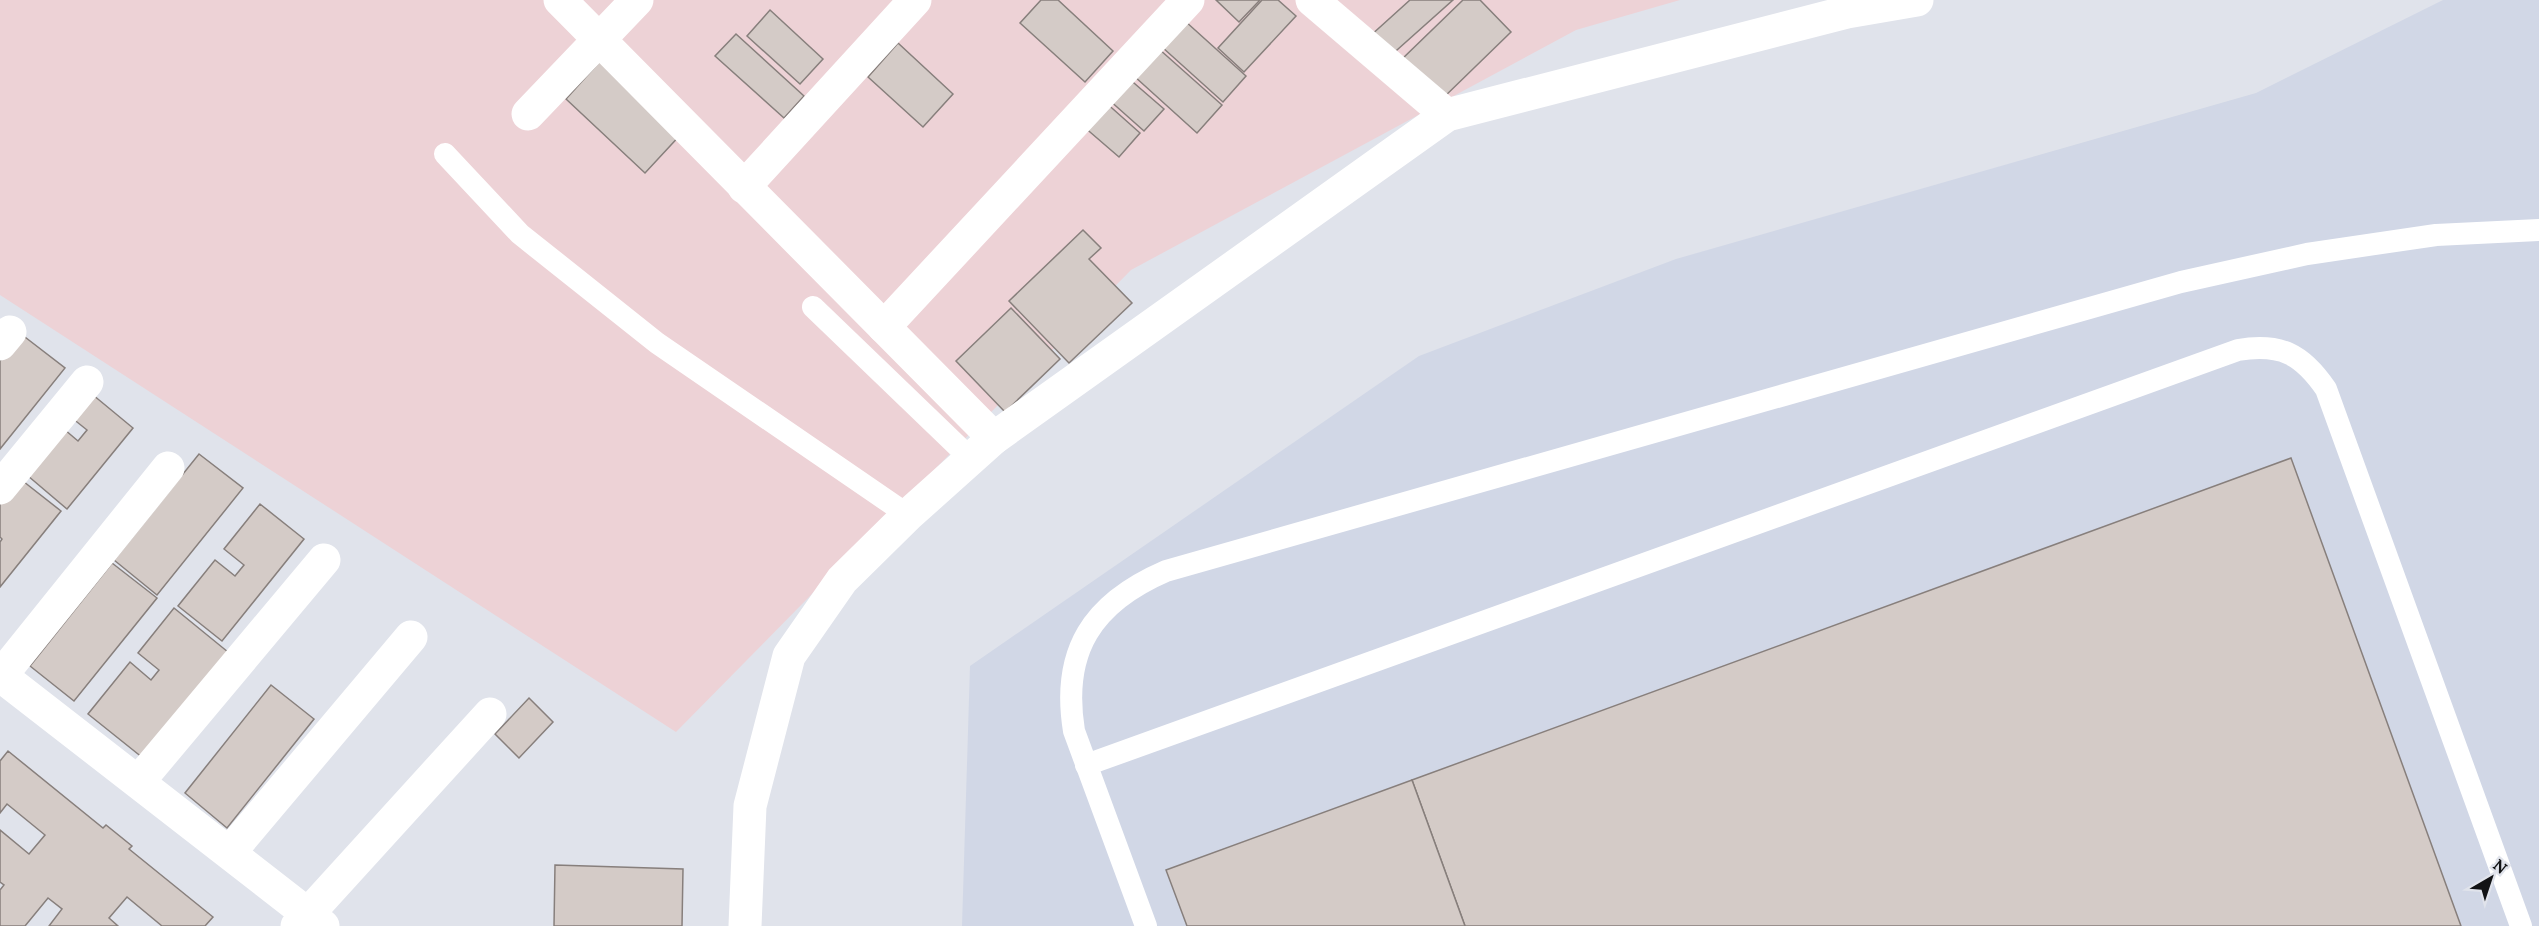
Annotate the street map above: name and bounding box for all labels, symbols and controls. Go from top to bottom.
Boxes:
north arrow [2461,848,2521,908]
text: N [2489,855,2512,878]

